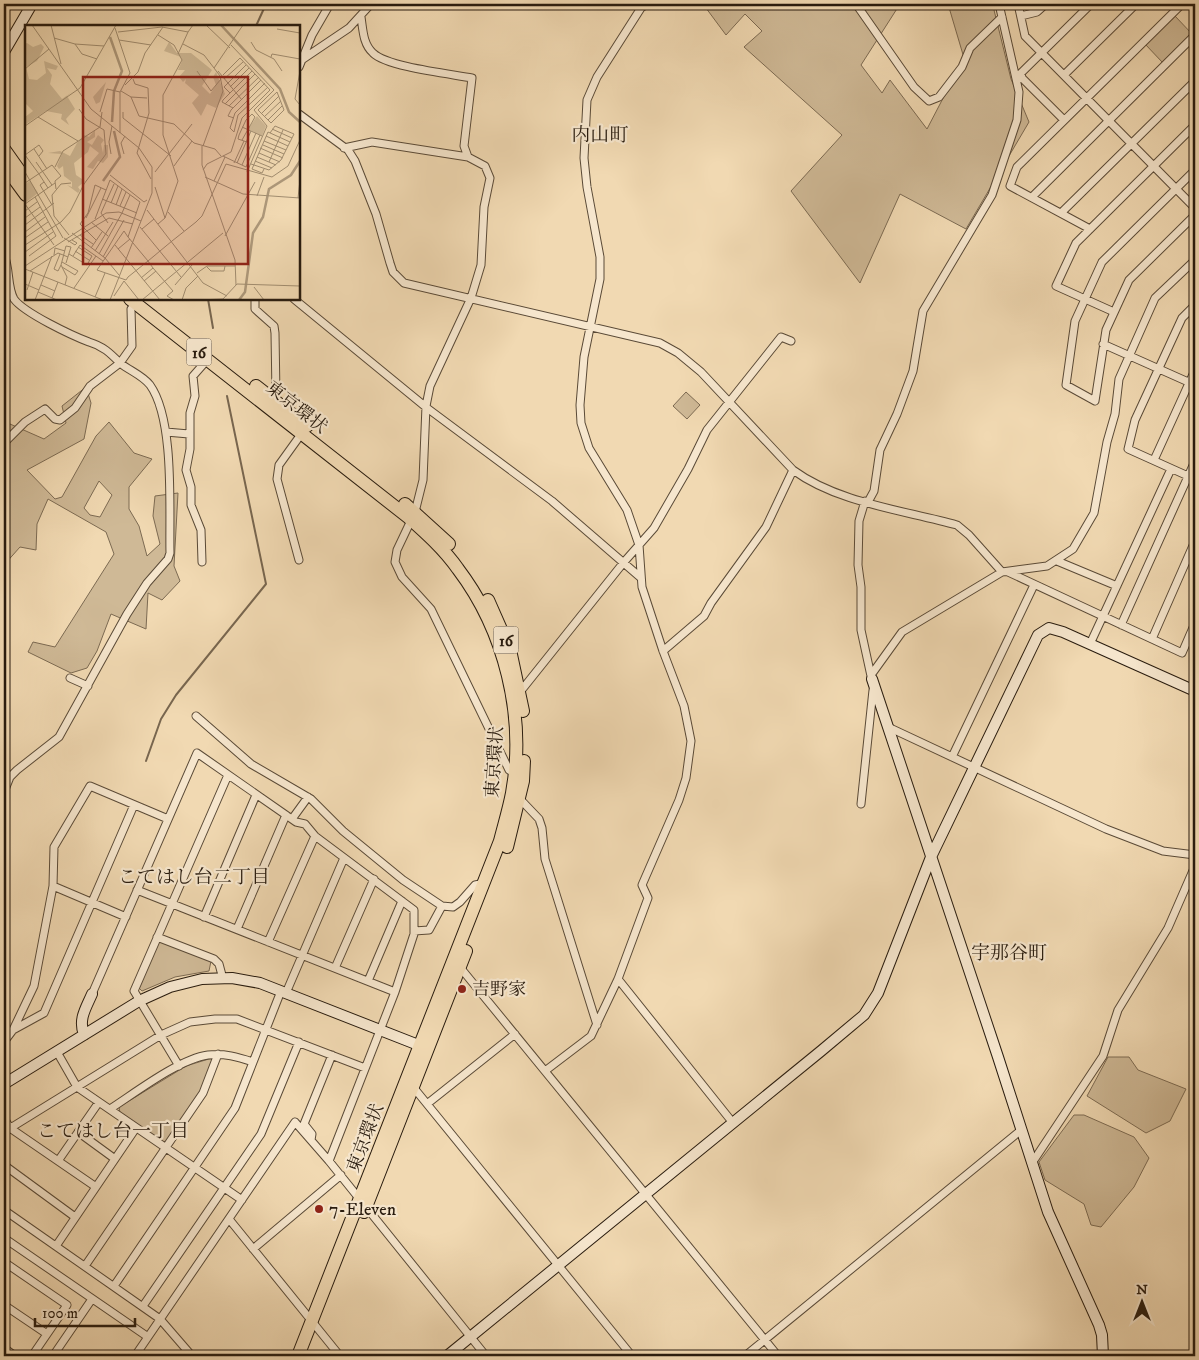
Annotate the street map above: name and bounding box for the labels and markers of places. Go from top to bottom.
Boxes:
place label: 吉野家 [472,979,526,1001]
marker: 吉野家 [456,983,468,995]
place label: 7-Eleven [329,1199,397,1221]
marker: 7-Eleven [313,1203,325,1215]

